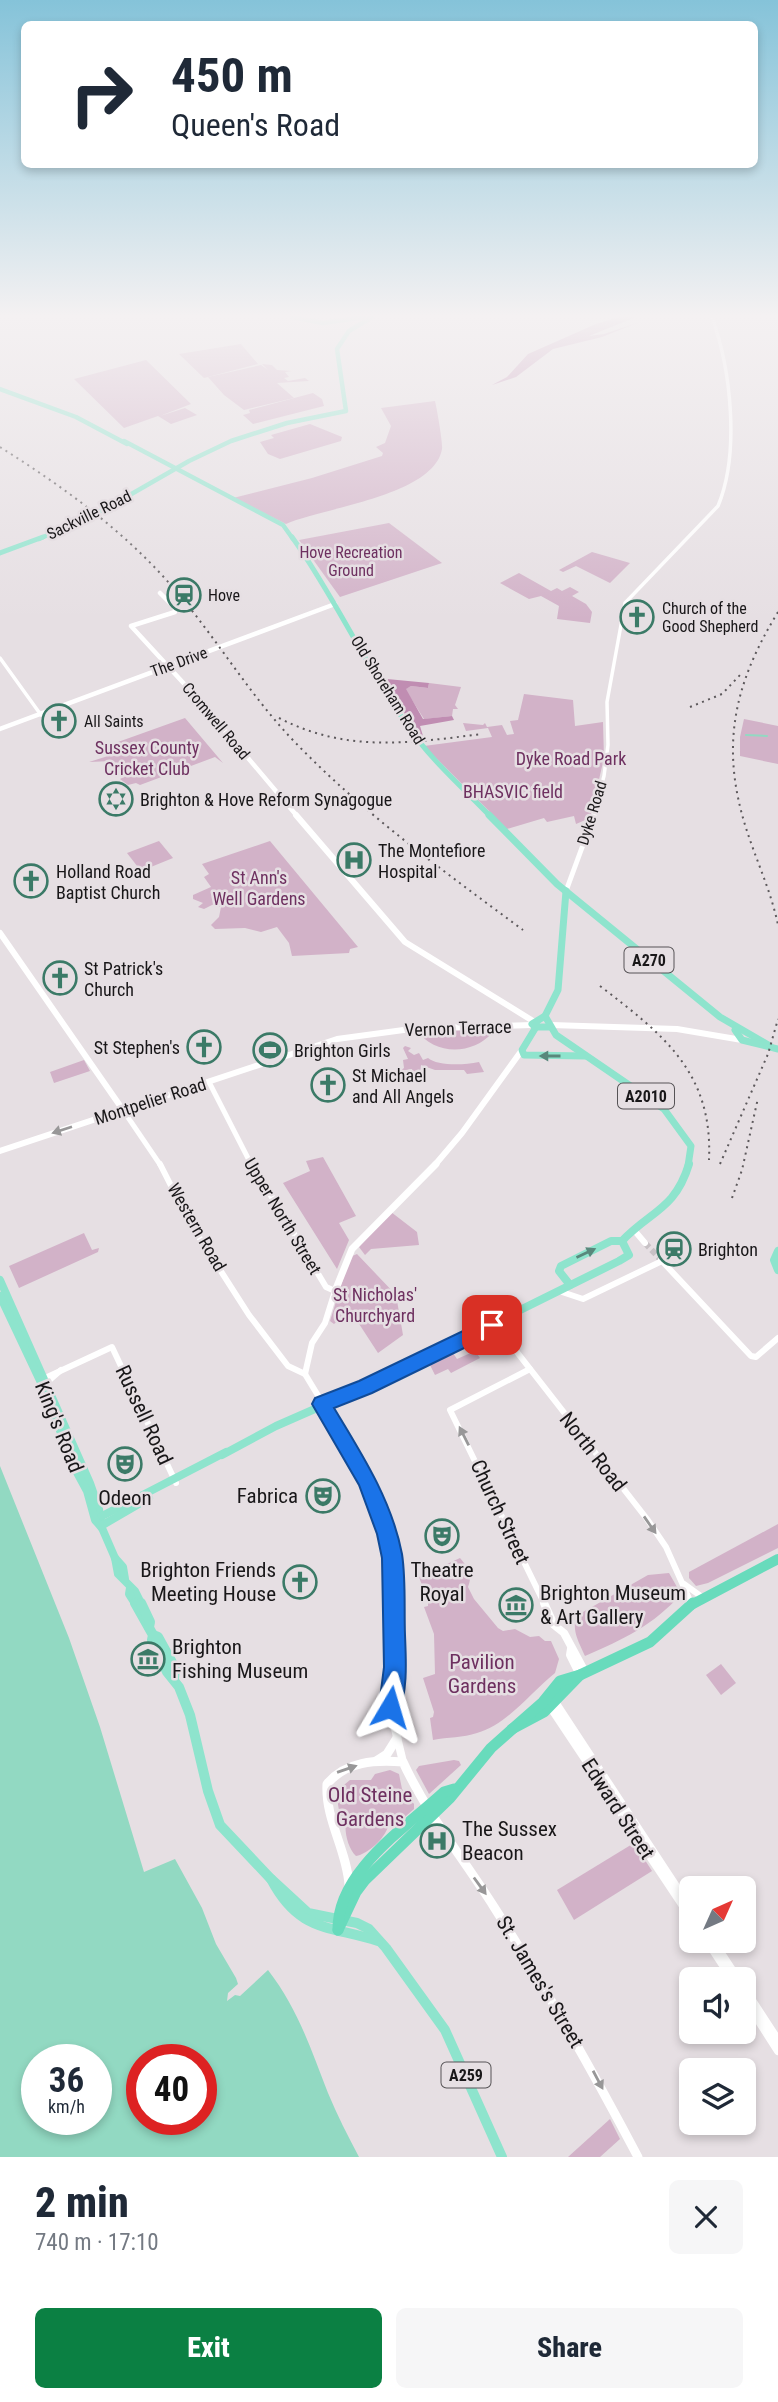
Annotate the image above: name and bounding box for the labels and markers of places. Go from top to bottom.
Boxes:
station icon: Hove [165,576,203,614]
place label: Hove [208,586,240,605]
church icon: Church of the Good Shepherd [618,598,656,636]
place label: Church of the Good Shepherd [662,599,758,636]
church icon: All Saints [40,702,78,740]
place label: All Saints [84,712,144,731]
synagogue icon: Brighton & Hove Reform Synagogue [97,780,135,818]
place label: Brighton & Hove Reform Synagogue [140,789,392,810]
place label: The Montefiore Hospital [378,840,485,882]
hospital icon: The Montefiore Hospital [335,841,373,879]
place label: Holland Road Baptist Church [56,861,160,903]
church icon: Holland Road Baptist Church [12,862,50,900]
place label: St Patrick's Church [84,958,163,1000]
church icon: St Patrick's Church [41,959,79,997]
church icon: St Stephen's [185,1028,223,1066]
sports icon: Brighton Girls [251,1031,289,1069]
place label: St Stephen's [94,1037,180,1058]
place label: Brighton Girls [294,1040,391,1061]
place label: St Michael and All Angels [352,1065,454,1107]
church icon: St Michael and All Angels [309,1066,347,1104]
station icon: Brighton [655,1230,693,1268]
place label: Brighton [698,1239,758,1260]
pin [462,1295,522,1355]
theatre icon: Odeon [106,1445,144,1483]
theatre icon: Fabrica [304,1477,342,1515]
place label: Fabrica [237,1484,298,1508]
place label: Odeon [98,1486,152,1510]
theatre icon: Theatre Royal [423,1517,461,1555]
place label: Brighton Friends Meeting House [140,1558,276,1606]
place label: Theatre Royal [410,1558,474,1606]
church icon: Brighton Friends Meeting House [281,1563,319,1601]
place label: Brighton Museum & Art Gallery [540,1581,686,1629]
museum icon: Brighton Museum & Art Gallery [497,1586,535,1624]
place label: Brighton Fishing Museum [172,1635,308,1683]
museum icon: Brighton Fishing Museum [129,1640,167,1678]
place label: The Sussex Beacon [462,1817,557,1865]
hospital icon: The Sussex Beacon [418,1822,456,1860]

